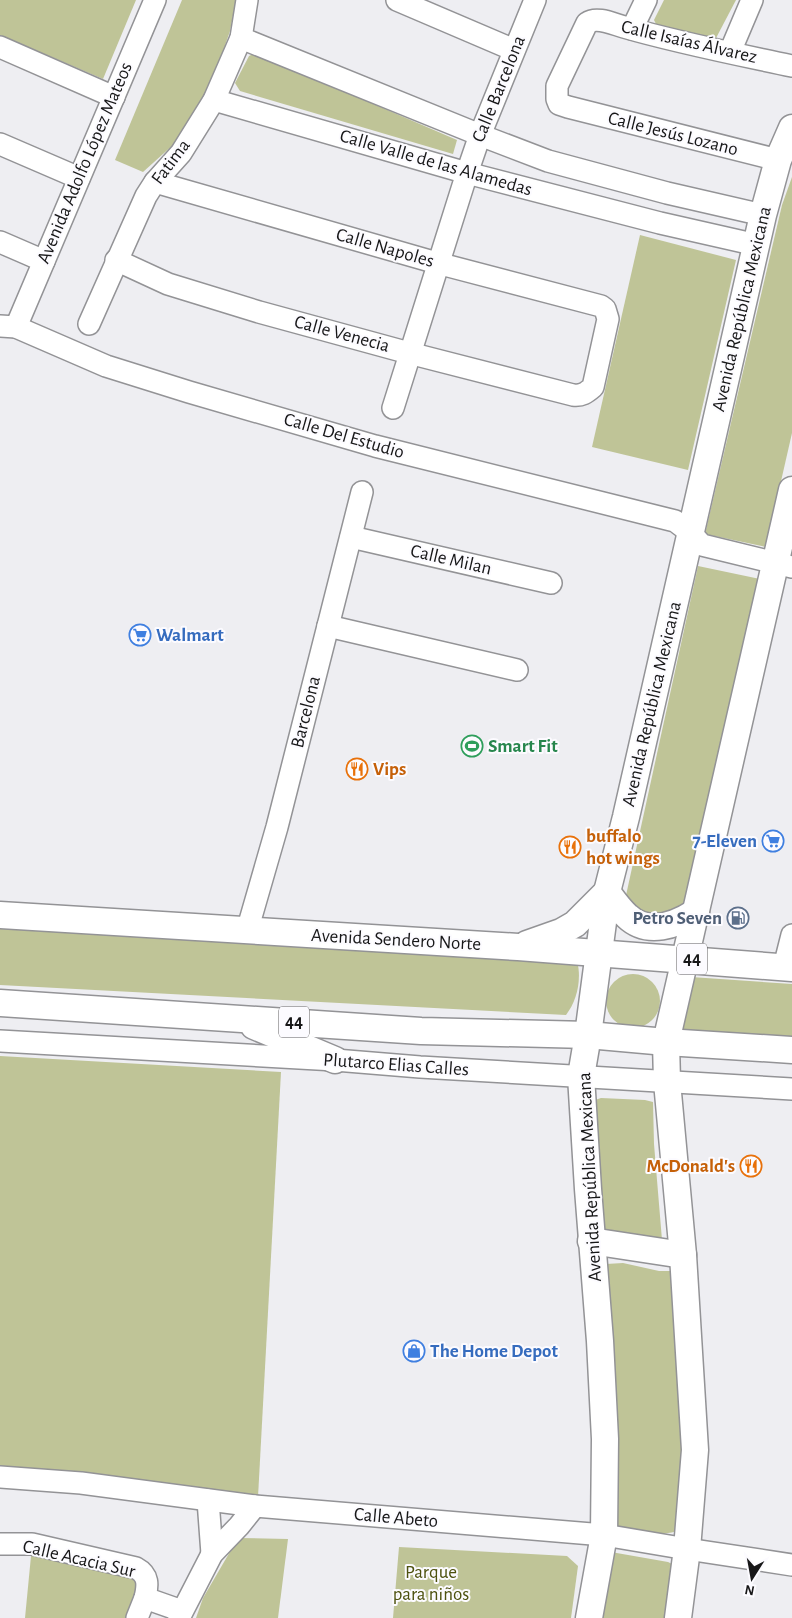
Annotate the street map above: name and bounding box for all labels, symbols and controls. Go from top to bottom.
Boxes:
street label: Calle Isaías Álvarez [619,15,759,67]
street label: Calle Barcelona [469,33,529,145]
street label: Avenida Adolfo López Mateos [34,60,136,266]
street label: Calle Jesús Lozano [606,109,740,159]
street label: Calle Valle de las Alamedas [338,126,534,200]
street label: Fatima [148,136,194,188]
street label: Avenida República Mexicana [709,204,775,413]
street label: Calle Napoles [334,225,436,271]
street label: Calle Venecia [292,312,392,356]
street label: Calle Del Estudio [282,410,406,462]
street label: Calle Milan [409,541,493,579]
street label: Avenida República Mexicana [619,599,685,808]
supermarket icon: Walmart [128,623,152,647]
place label: Walmart [156,626,224,645]
street label: Barcelona [288,674,324,750]
sports icon: Smart Fit [460,734,484,758]
place label: Smart Fit [488,737,558,756]
restaurant icon: Vips [345,757,369,781]
place label: Vips [373,760,406,779]
place label: buffalo hot wings [586,827,660,868]
supermarket icon: 7-Eleven [761,829,785,853]
place label: 7-Eleven [693,832,757,851]
restaurant icon: buffalo hot wings [558,835,582,859]
fuel station icon: Petro Seven [726,906,750,930]
place label: Petro Seven [632,909,722,928]
street label: Avenida Sendero Norte [311,926,481,954]
road number: 44 [677,944,707,974]
road number: 44 [279,1006,309,1038]
street label: Plutarco Elias Calles [323,1050,469,1080]
street label: Avenida República Mexicana [575,1071,605,1282]
restaurant icon: McDonald's [739,1154,763,1178]
place label: McDonald's [646,1157,735,1176]
shop icon: The Home Depot [402,1339,426,1363]
place label: The Home Depot [430,1342,558,1361]
street label: Calle Abeto [353,1505,439,1531]
street label: Calle Acacia Sur [21,1537,137,1581]
north arrow [727,1553,777,1603]
park label: Parque para niños [393,1563,469,1604]
text: N [744,1582,756,1598]

